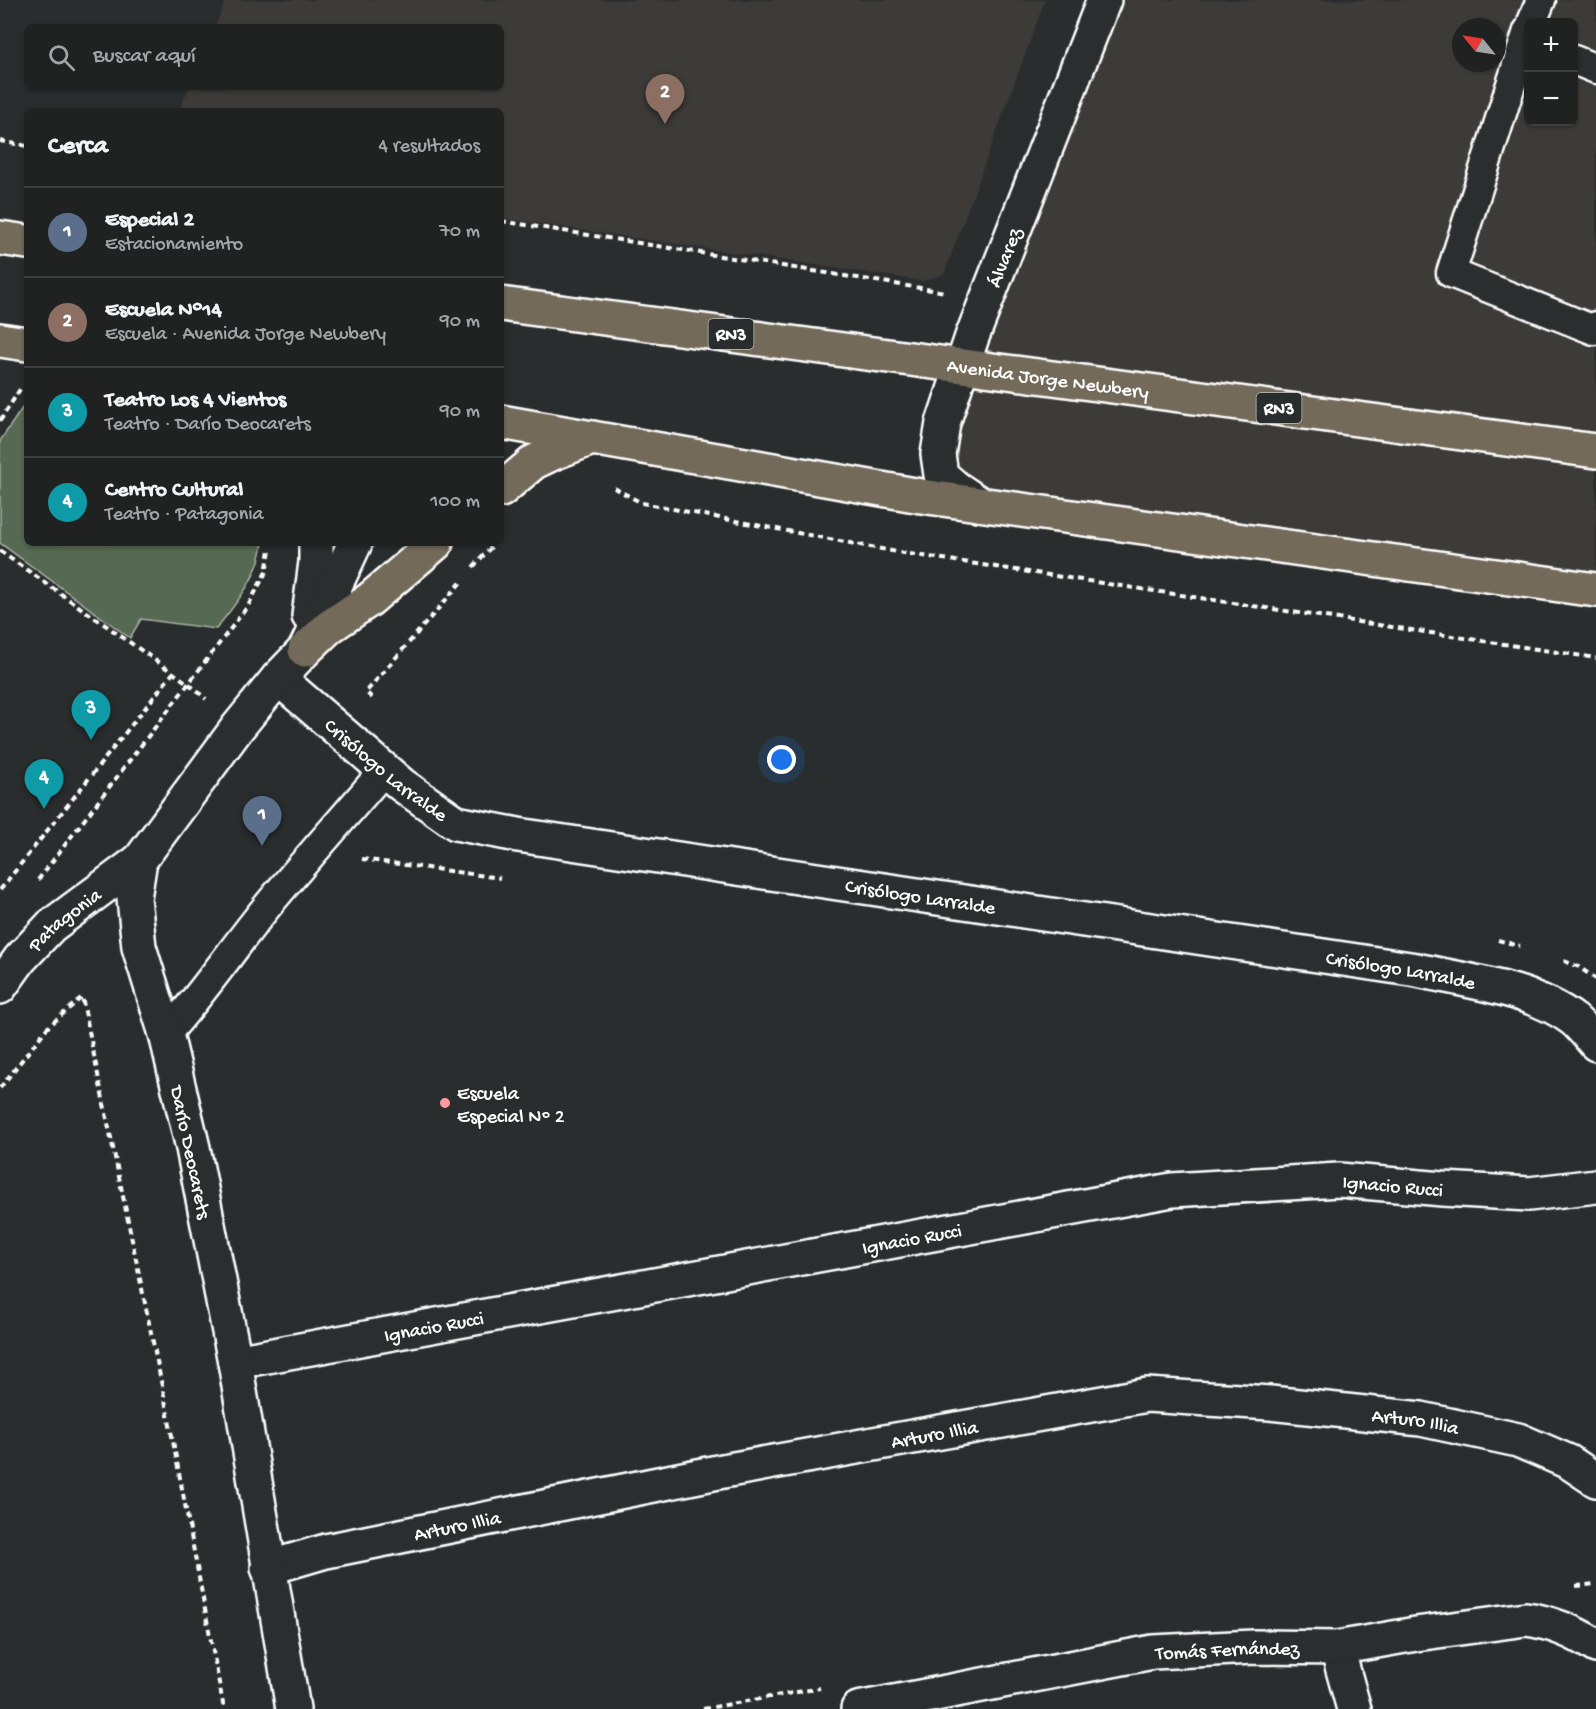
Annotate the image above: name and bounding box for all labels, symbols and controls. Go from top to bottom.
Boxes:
north arrow [1452,18,1506,72]
map controls [1524,18,1578,126]
button: + [1524,18,1578,72]
search box [24,24,504,90]
icon: search [45,41,78,74]
text: Buscar aquí [93,44,196,70]
button: − [1524,72,1578,126]
pin: 2 [646,74,684,124]
text: Cerca [48,132,108,163]
text: 4 resultados [379,136,480,159]
text: Especial 2 [105,208,194,234]
text: 1 [63,221,72,244]
text: 70 m [439,221,480,244]
street label: Álvarez [983,224,1029,292]
text: Estacionamiento [105,234,243,257]
text: Escuela N°14 [105,298,222,324]
text: 2 [63,311,72,334]
text: 90 m [440,311,480,334]
road number: RN3 [708,319,754,349]
text: Escuela · Avenida Jorge Newbery [105,324,386,347]
street label: Avenida Jorge Newbery [945,356,1150,406]
text: Teatro Los 4 Vientos [105,388,286,414]
road number: RN3 [1256,393,1302,423]
text: 3 [62,401,73,424]
text: 90 m [440,401,480,424]
text: Teatro · Darío Deocarets [105,414,311,437]
text: Centro Cultural [105,478,243,504]
text: 4 [63,491,72,514]
text: 100 m [430,491,480,514]
text: Teatro · Patagonia [105,504,264,527]
pin: 3 [72,690,110,740]
street label: Crisólogo Larralde [318,715,451,829]
your location [767,745,796,774]
pin: 4 [24,760,63,809]
pin: 1 [242,796,282,846]
street label: Crisólogo Larralde [843,876,997,922]
street label: Patagonia [24,884,108,959]
street label: Crisólogo Larralde [1324,948,1478,997]
street label: Darío Deocarets [163,1082,214,1222]
place label: Escuela Especial Nº 2 [457,1084,565,1130]
marker: Escuela Especial Nº 2 [438,1096,452,1110]
street label: Ignacio Rucci [1341,1172,1444,1204]
street label: Ignacio Rucci [861,1221,964,1262]
street label: Ignacio Rucci [383,1309,486,1349]
street label: Arturo Illia [1371,1406,1461,1442]
street label: Arturo Illia [890,1417,981,1456]
street label: Arturo Illia [412,1508,504,1548]
street label: Tomás Fernández [1154,1639,1301,1667]

